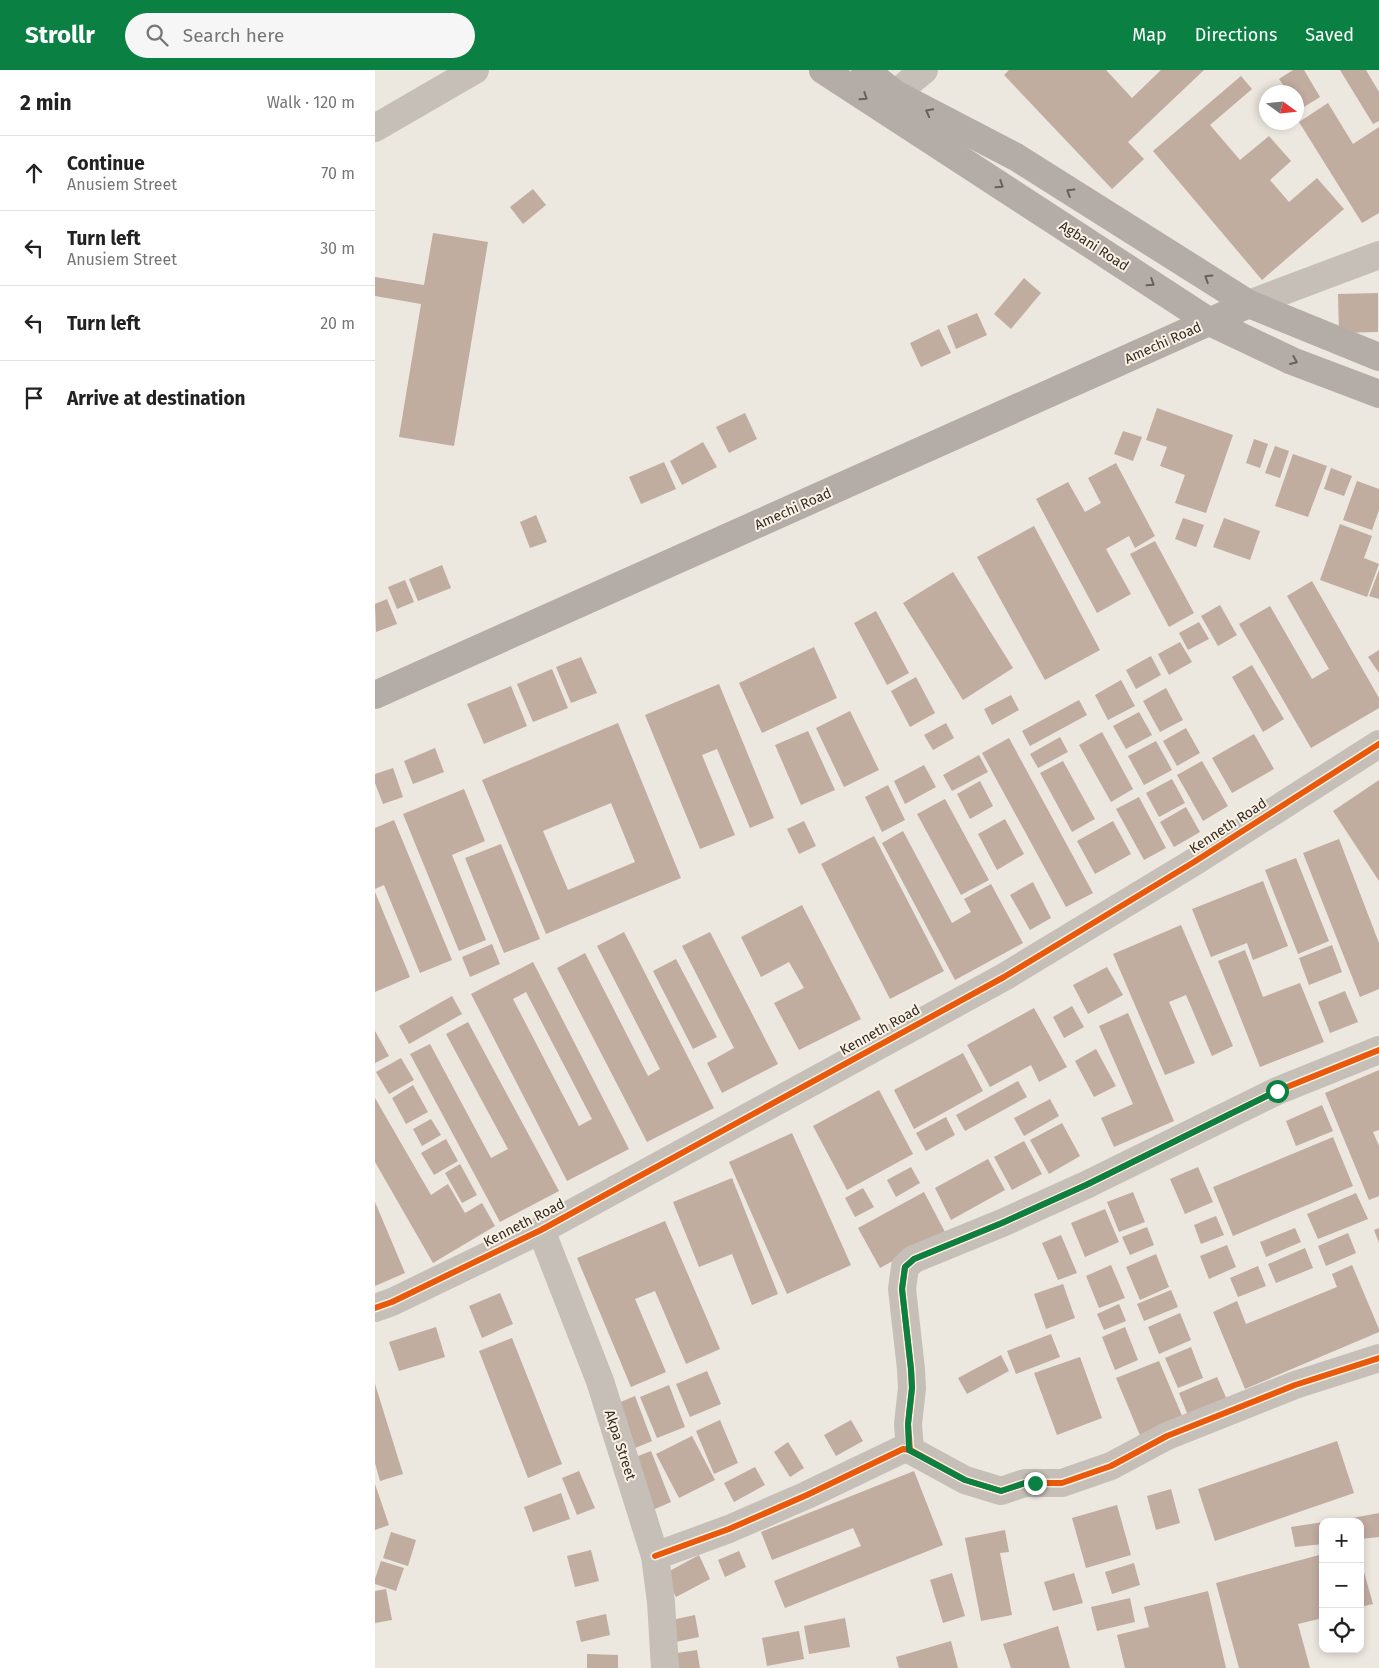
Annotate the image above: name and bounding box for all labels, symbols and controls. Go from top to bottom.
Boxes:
search box [125,13,475,58]
text: Strollr [25,21,95,49]
icon: search [143,21,171,49]
text: Search here [183,24,284,47]
text: Map [1132,24,1167,46]
text: Directions [1195,24,1277,46]
text: Saved [1305,24,1354,46]
north arrow [1259,85,1304,130]
text: 2 min [20,90,72,116]
one-way arrow [859,90,868,100]
text: Walk · 120 m [267,93,355,112]
one-way arrow [925,108,934,118]
text: Continue [67,152,145,175]
icon: ahead [20,159,48,187]
text: 70 m [321,164,355,183]
text: Anusiem Street [67,175,177,194]
one-way arrow [995,179,1004,188]
one-way arrow [1067,188,1076,198]
street label: Agbani Road [1056,217,1132,275]
text: Turn left [67,227,141,250]
icon: left [20,234,48,262]
text: 30 m [320,239,355,258]
text: Anusiem Street [67,250,177,269]
one-way arrow [1204,275,1213,285]
one-way arrow [1146,277,1155,287]
icon: left [20,309,48,337]
text: Turn left [67,312,141,335]
text: 20 m [320,314,355,333]
street label: Amechi Road [1122,318,1204,368]
one-way arrow [1289,354,1298,365]
icon: arrive [20,384,48,412]
text: Arrive at destination [67,387,246,410]
street label: Amechi Road [752,484,834,534]
street label: Kenneth Road [1186,795,1270,857]
street label: Kenneth Road [837,1001,923,1059]
route start [1266,1080,1289,1103]
street label: Kenneth Road [480,1195,568,1251]
street label: Akpa Street [601,1408,640,1483]
route end [1024,1472,1047,1495]
map controls [1319,1518,1364,1653]
button: + [1319,1518,1364,1563]
button: − [1319,1563,1364,1608]
button: locate [1319,1608,1364,1653]

